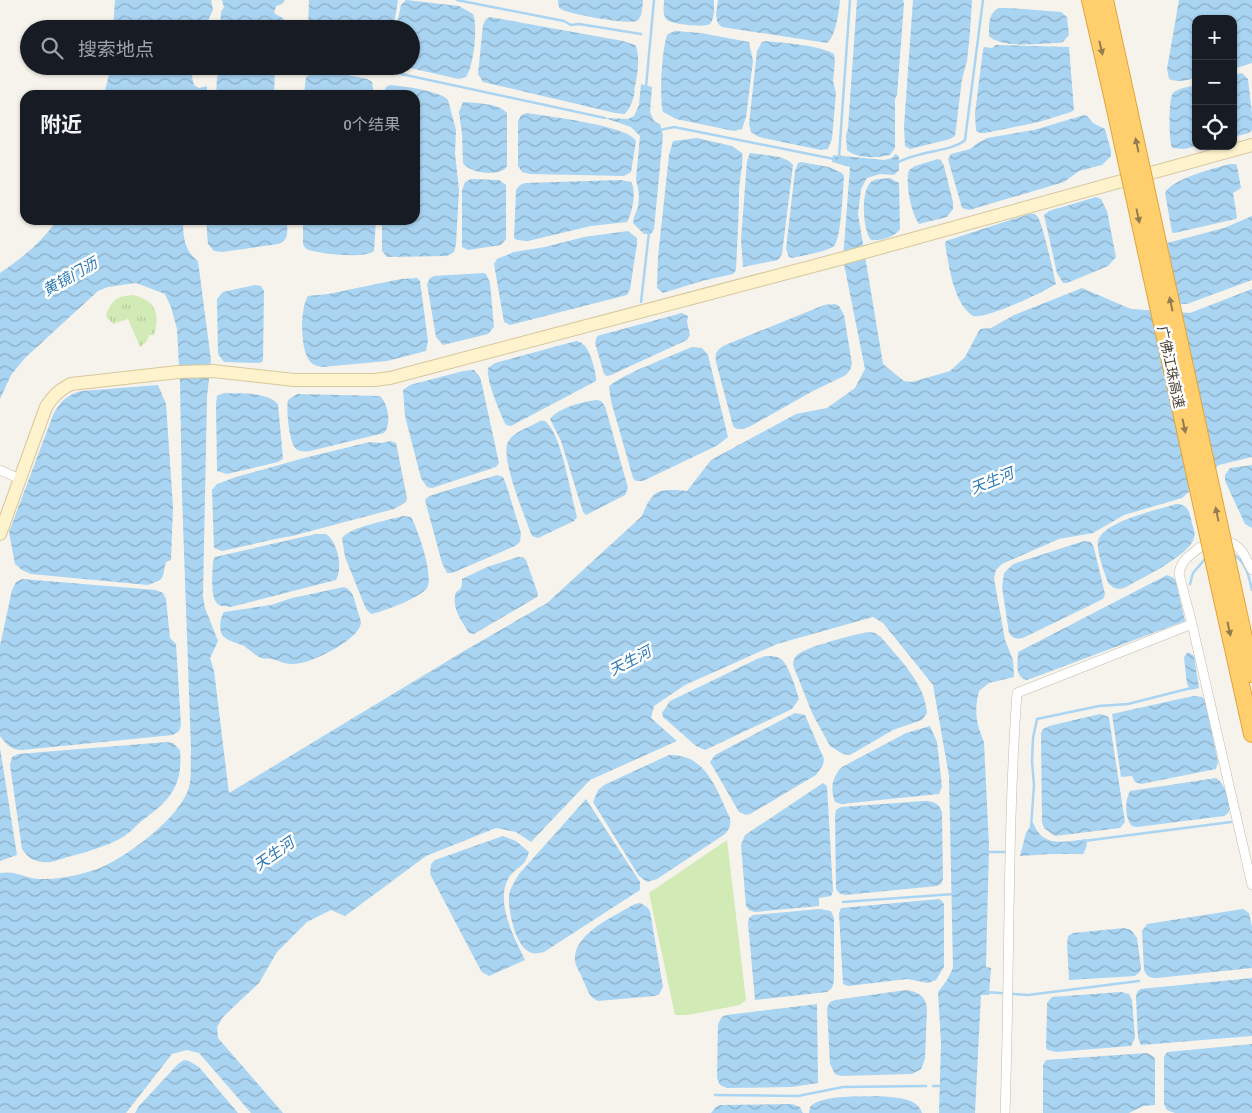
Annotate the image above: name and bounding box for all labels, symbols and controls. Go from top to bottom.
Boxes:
map controls [1192,15,1237,150]
button: + [1192,15,1237,60]
search box [20,20,420,75]
icon: search [38,34,66,62]
text: 搜索地点 [78,38,154,62]
one-way arrow [1097,40,1105,55]
button: − [1192,60,1237,105]
button: locate [1192,105,1237,150]
text: 附近 [40,112,82,138]
text: 0个结果 [343,115,400,135]
one-way arrow [1133,137,1141,152]
one-way arrow [1134,208,1142,223]
water label: 黄镜门沥 [40,253,103,300]
one-way arrow [1167,296,1175,311]
street label: 广佛江珠高速 [1153,324,1188,410]
one-way arrow [1180,418,1188,433]
water label: 天生河 [968,463,1019,498]
one-way arrow [1213,506,1221,521]
one-way arrow [1225,621,1233,636]
water label: 天生河 [606,641,657,680]
water label: 天生河 [250,832,300,874]

